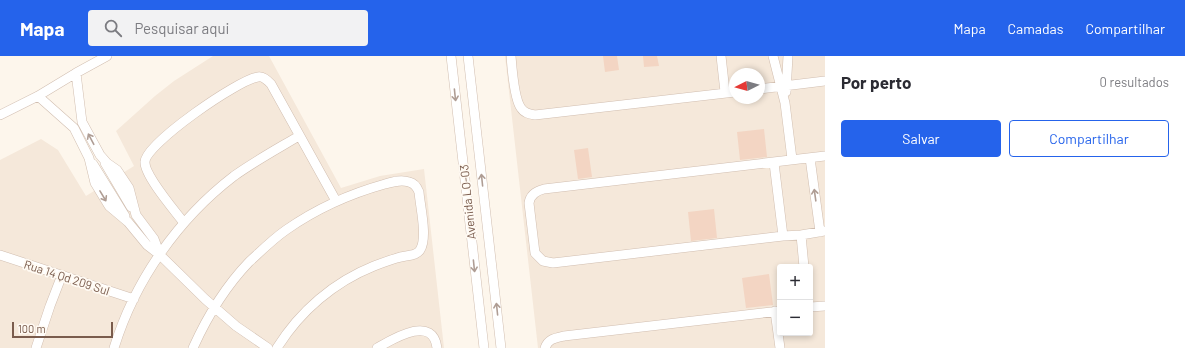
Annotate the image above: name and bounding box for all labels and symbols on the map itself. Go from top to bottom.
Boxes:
north arrow [729,68,765,104]
one-way arrow [451,88,459,101]
one-way arrow [87,134,94,146]
street label: Avenida LO-03 [456,164,478,240]
one-way arrow [478,174,486,187]
one-way arrow [811,189,819,202]
one-way arrow [99,190,107,202]
street label: Rua 14 Qd 209 Sul [22,257,112,297]
one-way arrow [471,259,478,272]
one-way arrow [493,303,500,316]
scale bar [12,320,113,339]

